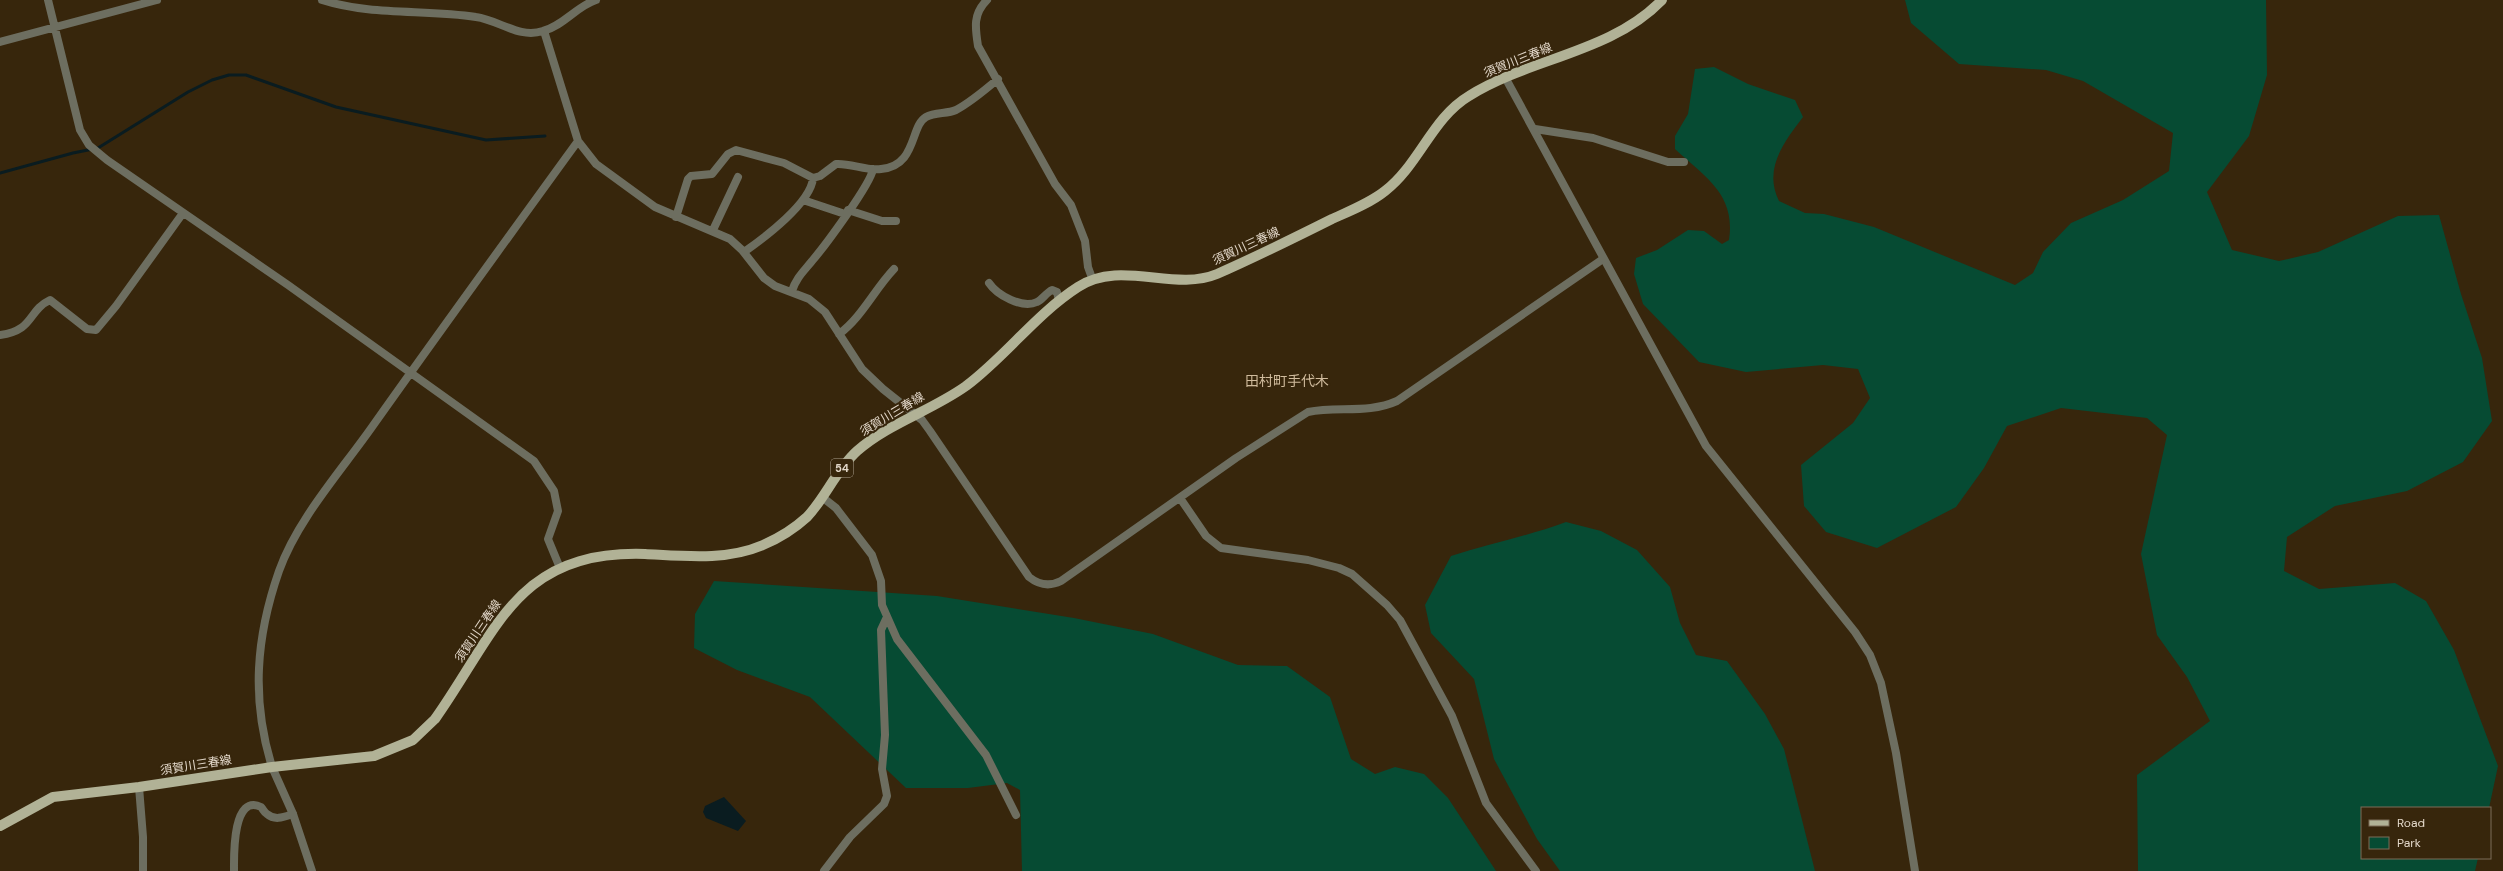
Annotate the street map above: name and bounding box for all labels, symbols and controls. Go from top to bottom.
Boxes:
street label: 須賀川三春線 [1482,39,1554,81]
street label: 須賀川三春線 [1210,224,1282,268]
district label: 田村町手代木 [1245,372,1329,390]
street label: 須賀川三春線 [857,389,927,439]
road number: 54 [831,459,853,477]
street label: 須賀川三春線 [451,597,505,665]
street label: 須賀川三春線 [159,751,233,779]
legend [2361,807,2491,859]
text: Road [2397,815,2425,831]
text: Park [2397,835,2421,851]

